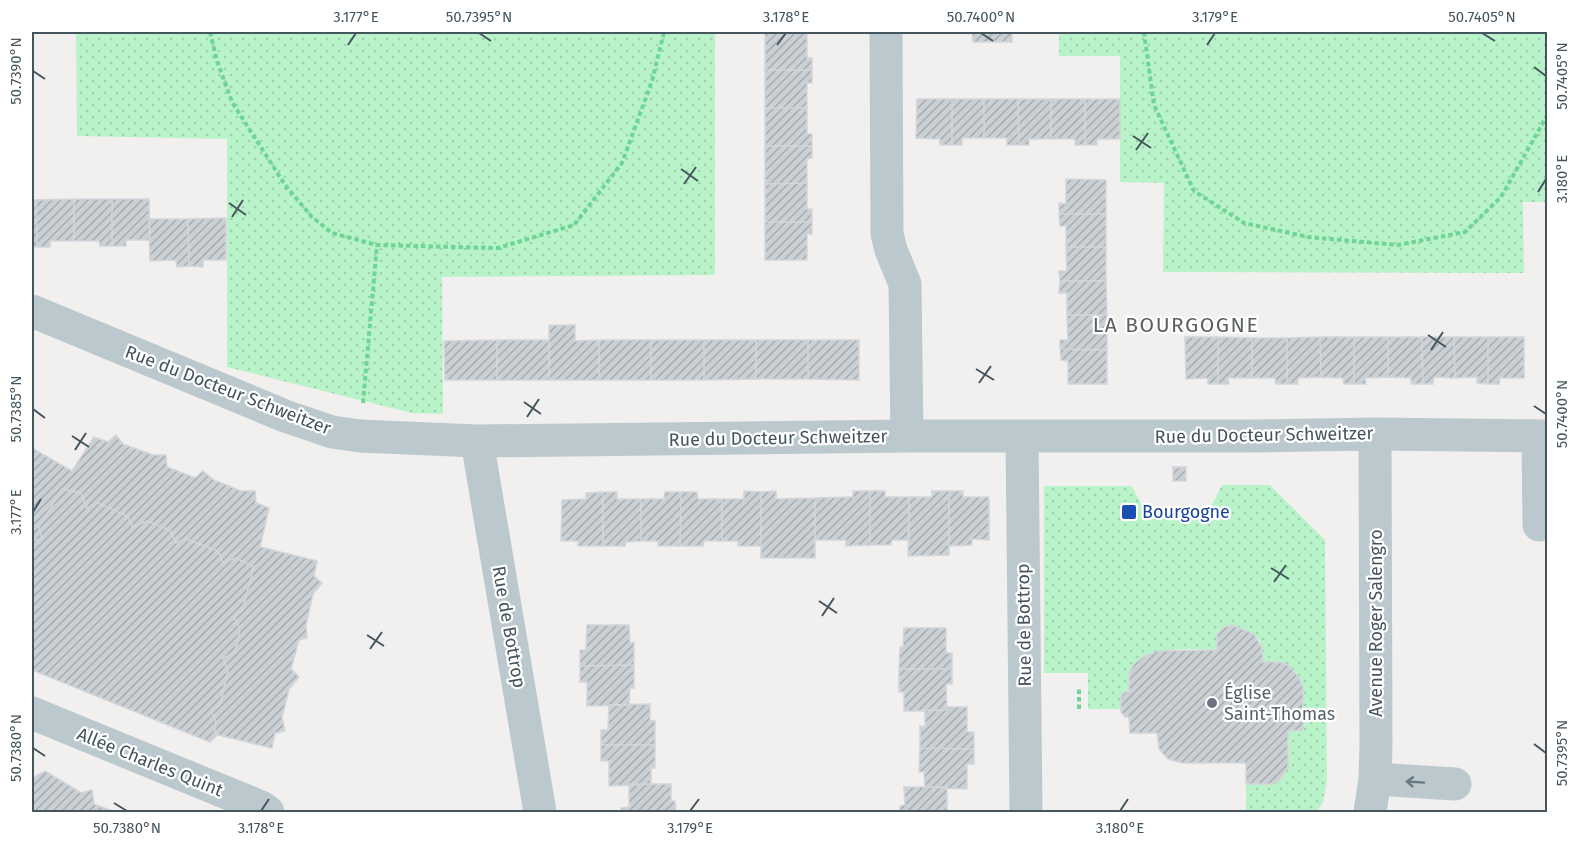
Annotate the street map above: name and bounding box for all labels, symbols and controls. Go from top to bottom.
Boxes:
text: 3.177°E [333,8,379,26]
text: 50.7395°N [446,8,512,26]
text: 3.178°E [763,8,809,26]
text: 50.7400°N [947,8,1015,26]
text: 3.179°E [1192,8,1238,26]
text: 50.7405°N [1448,8,1516,26]
text: 50.7390°N [7,37,25,105]
text: 50.7405°N [1553,42,1571,110]
text: 3.180°E [1553,155,1571,203]
district label: LA BOURGOGNE [1093,312,1259,338]
street label: Rue du Docteur Schweitzer [122,341,334,439]
text: 50.7385°N [7,375,25,443]
text: 50.7400°N [1553,380,1571,448]
street label: Rue du Docteur Schweitzer [1154,422,1374,448]
street label: Rue du Docteur Schweitzer [668,425,888,451]
text: 3.177°E [7,489,25,535]
place label: Bourgogne [1142,501,1230,523]
marker: Bourgogne [1120,503,1138,521]
street label: Avenue Roger Salengro [1365,529,1387,717]
street label: Rue de Bottrop [1012,563,1036,687]
street label: Rue de Bottrop [487,564,531,690]
place label: Église Saint-Thomas [1224,681,1335,725]
marker: Église Saint-Thomas [1205,696,1219,710]
text: 50.7380°N [7,714,25,782]
text: 50.7395°N [1553,720,1571,786]
street label: Allée Charles Quint [74,723,227,802]
one-way arrow [1406,776,1425,787]
text: 50.7380°N [93,819,161,837]
text: 3.178°E [238,819,284,837]
text: 3.179°E [667,819,713,837]
text: 3.180°E [1096,819,1144,837]

